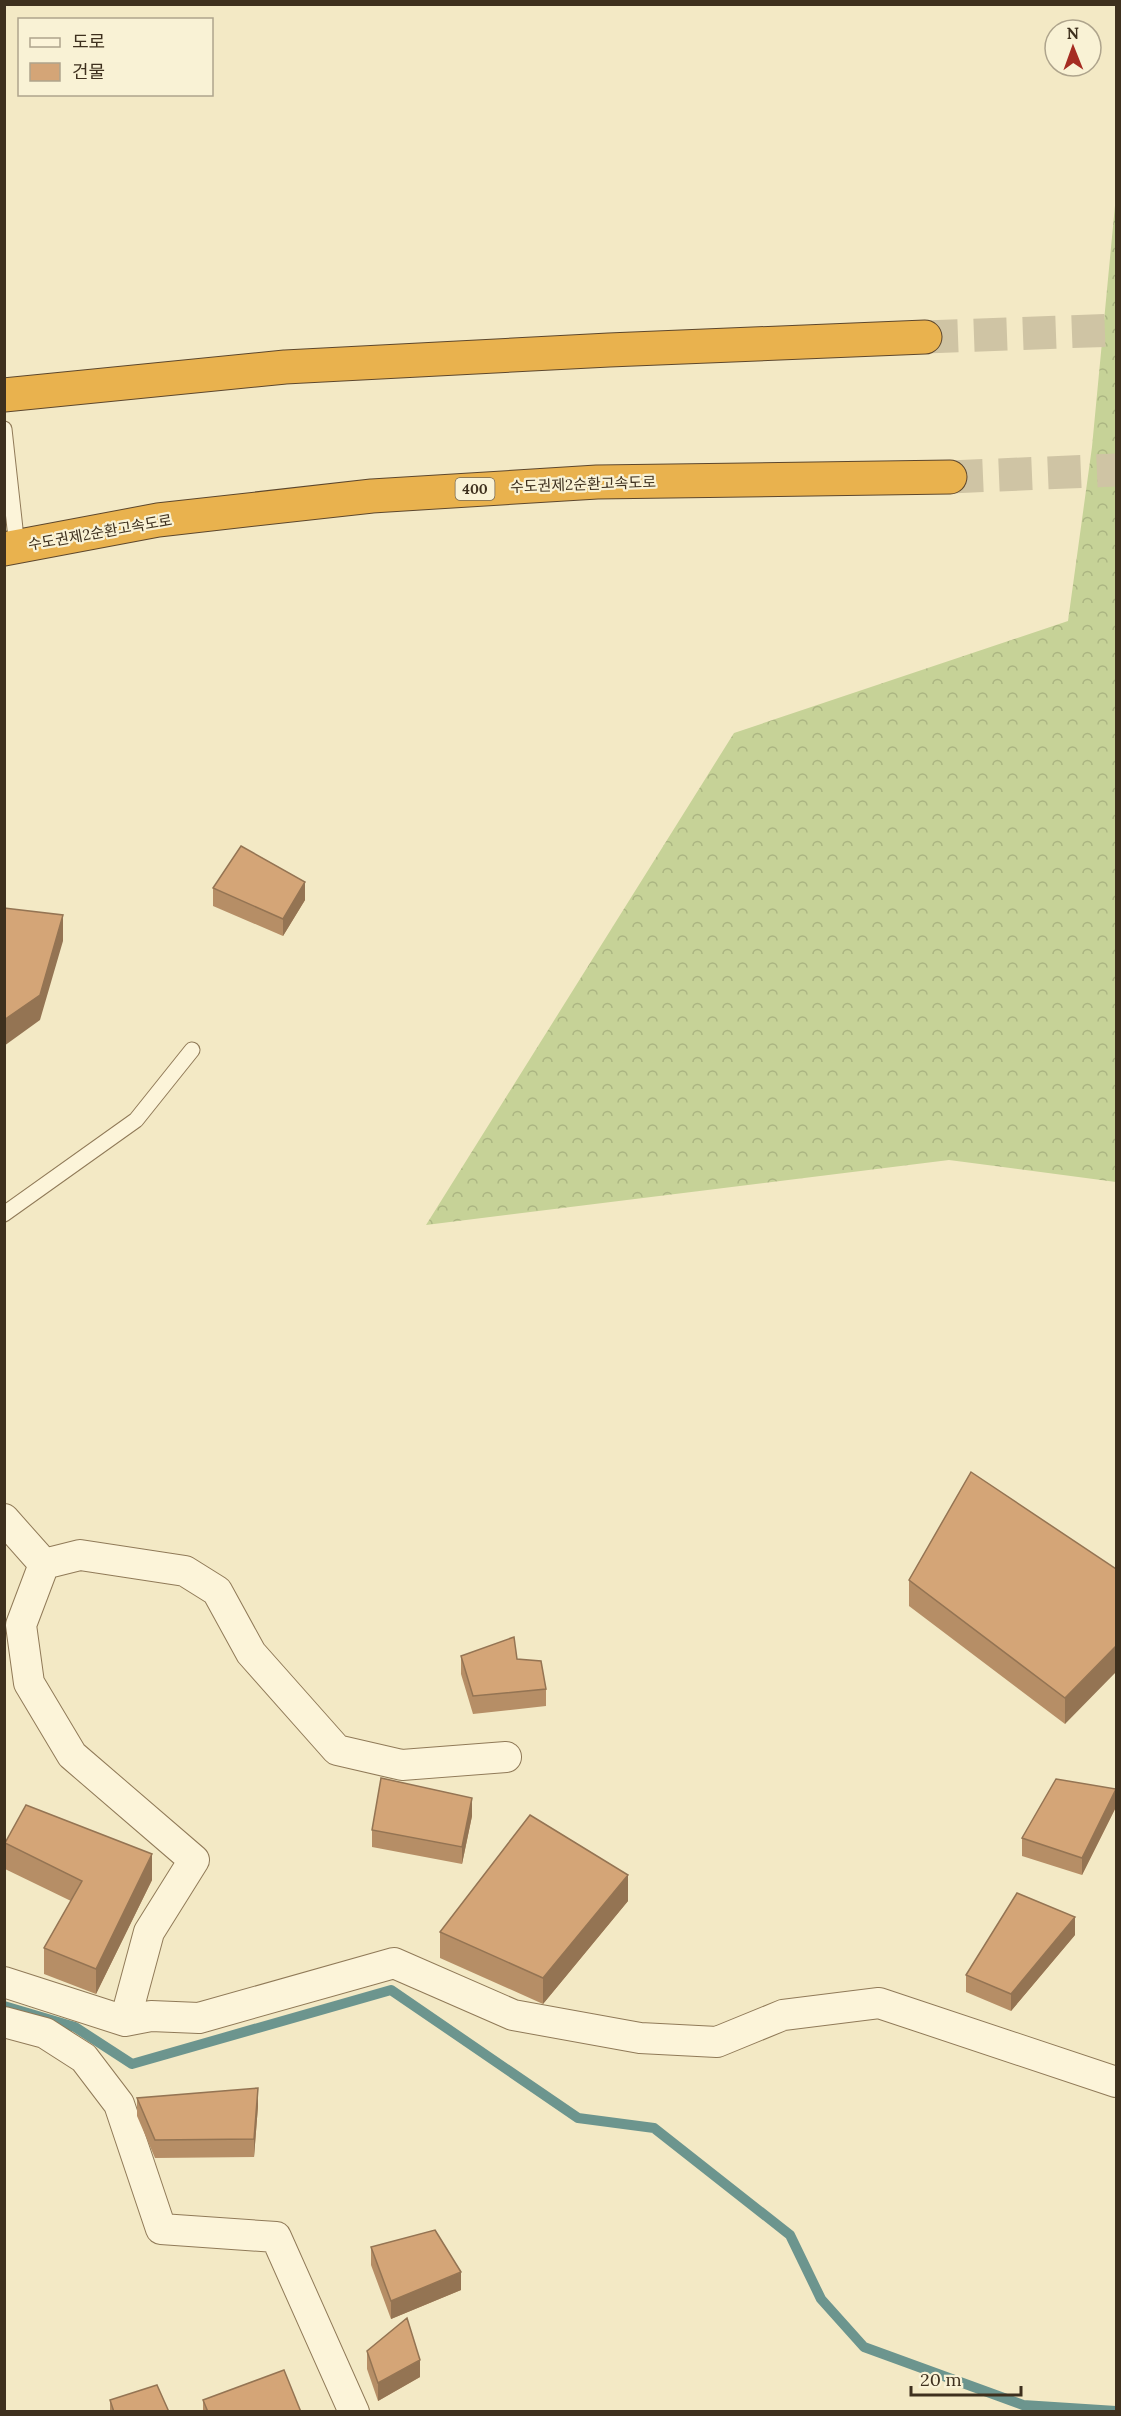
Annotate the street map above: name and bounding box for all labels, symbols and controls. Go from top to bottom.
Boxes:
legend [18,18,213,96]
north arrow [1043,18,1103,78]
text: N [1066,23,1079,43]
text: 도로 [72,30,105,53]
text: 건물 [72,60,105,83]
street label: 수도권제2순환고속도로 [510,472,656,496]
road number: 400 [456,478,494,500]
street label: 수도권제2순환고속도로 [26,510,174,554]
scale bar [911,2359,1020,2397]
text: 20 m [920,2368,962,2391]

